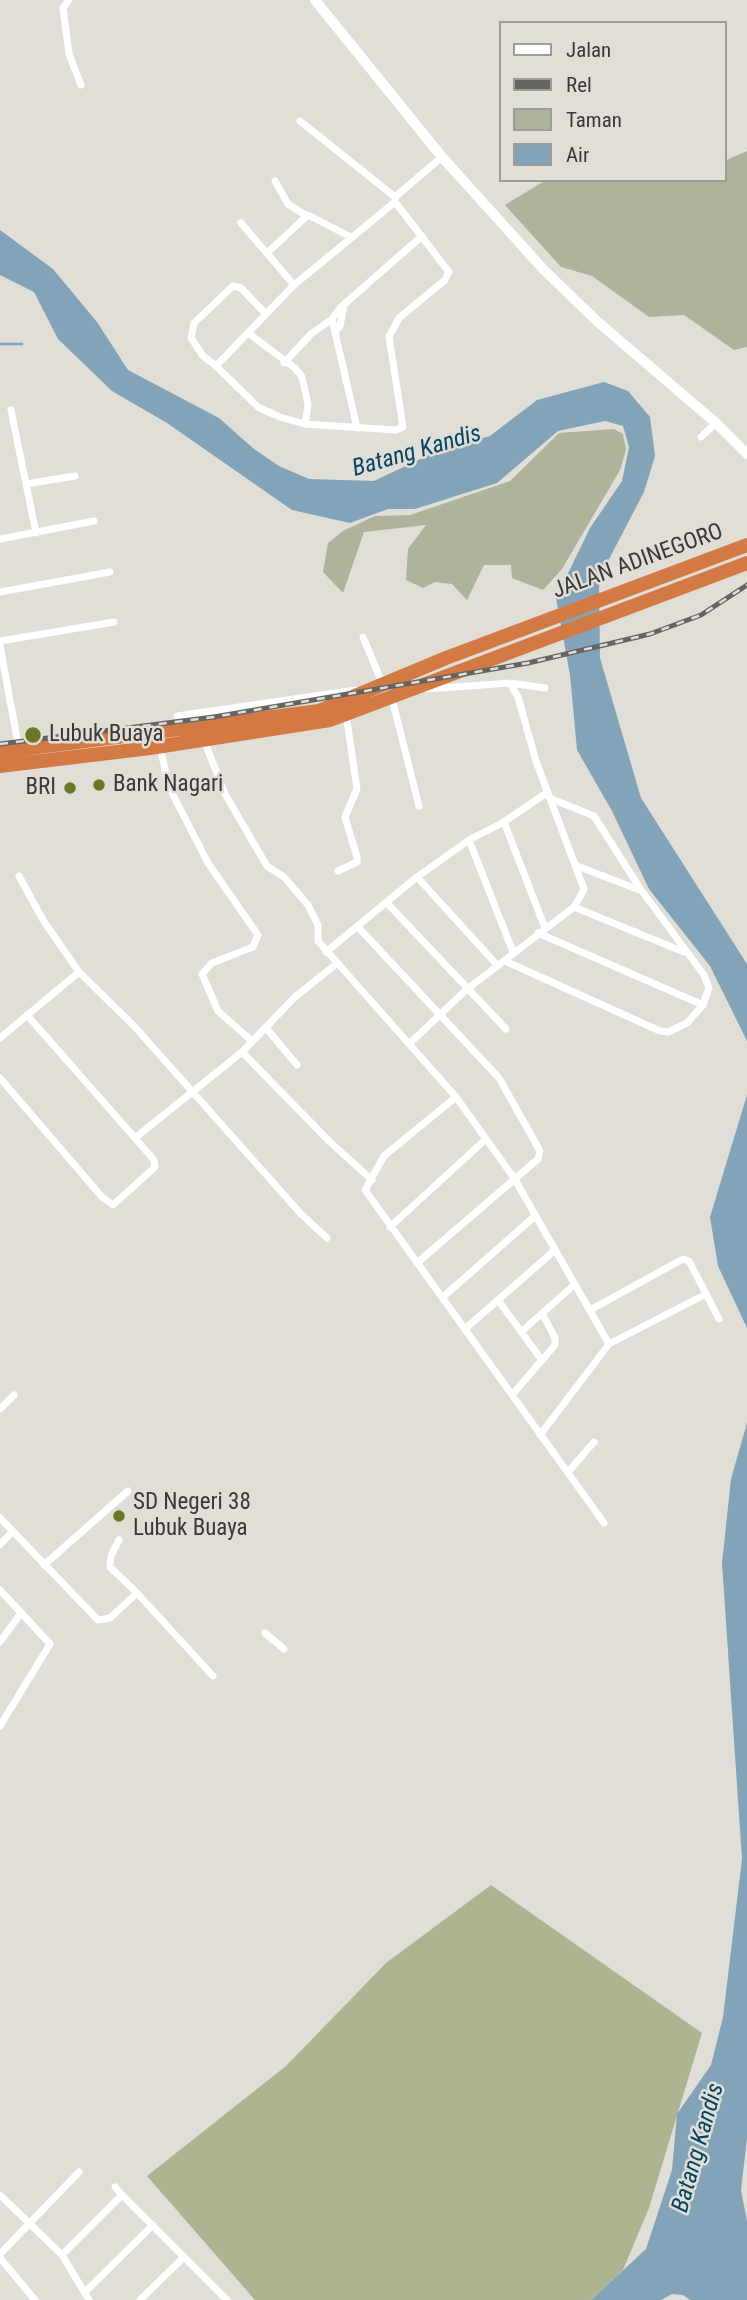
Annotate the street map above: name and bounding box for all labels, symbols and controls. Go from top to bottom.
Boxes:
legend [498,21,726,182]
text: Jalan [566,38,611,62]
text: Rel [566,73,592,97]
text: Taman [566,108,622,132]
text: Air [566,143,589,167]
water label: Batang Kandis [349,420,485,484]
street label: JALAN ADINEGORO [549,518,727,606]
place label: Lubuk Buaya [49,721,164,749]
marker: Lubuk Buaya [23,725,43,745]
place label: Bank Nagari [113,771,223,799]
place label: BRI [25,774,56,802]
marker: Bank Nagari [91,777,107,793]
marker: BRI [62,780,78,796]
place label: SD Negeri 38 Lubuk Buaya [133,1489,251,1543]
marker: SD Negeri 38 Lubuk Buaya [111,1508,127,1524]
water label: Batang Kandis [667,2080,731,2216]

